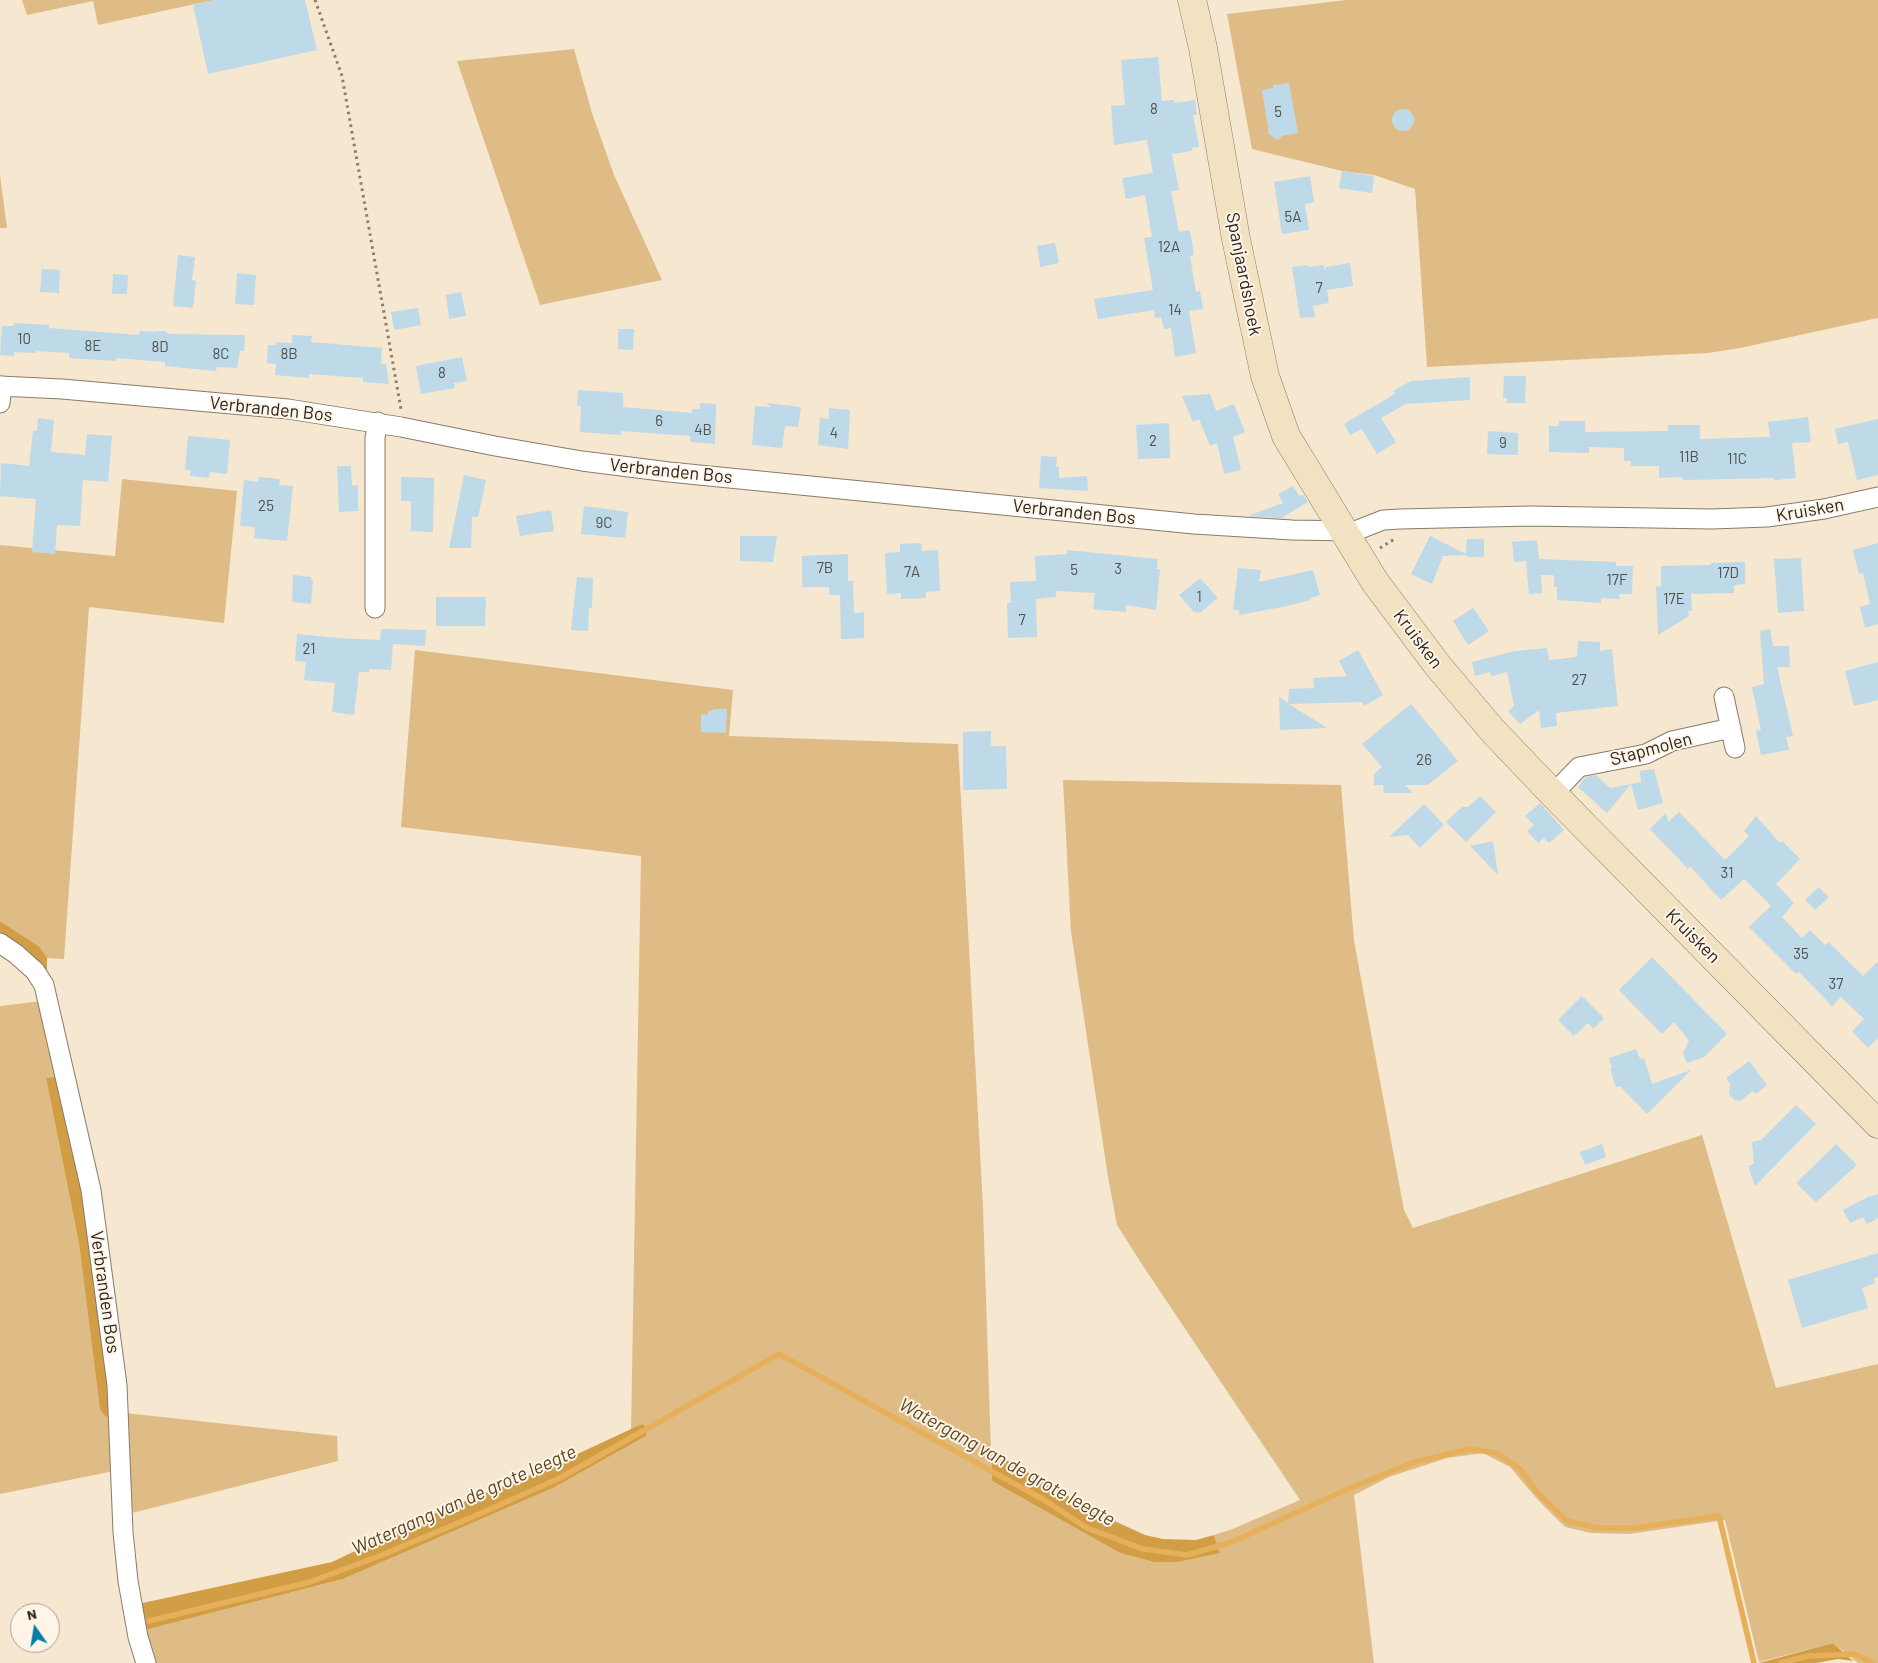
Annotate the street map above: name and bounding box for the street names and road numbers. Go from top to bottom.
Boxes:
street label: Spanjaardshoek [1221,211,1267,337]
street label: Verbranden Bos [208,392,334,426]
street label: Verbranden Bos [608,454,734,488]
street label: Kruisken [1774,493,1846,527]
street label: Verbranden Bos [1011,495,1137,529]
street label: Kruisken [1389,605,1447,673]
street label: Stapmolen [1608,728,1694,770]
street label: Kruisken [1661,904,1725,968]
street label: Verbranden Bos [86,1229,124,1355]

